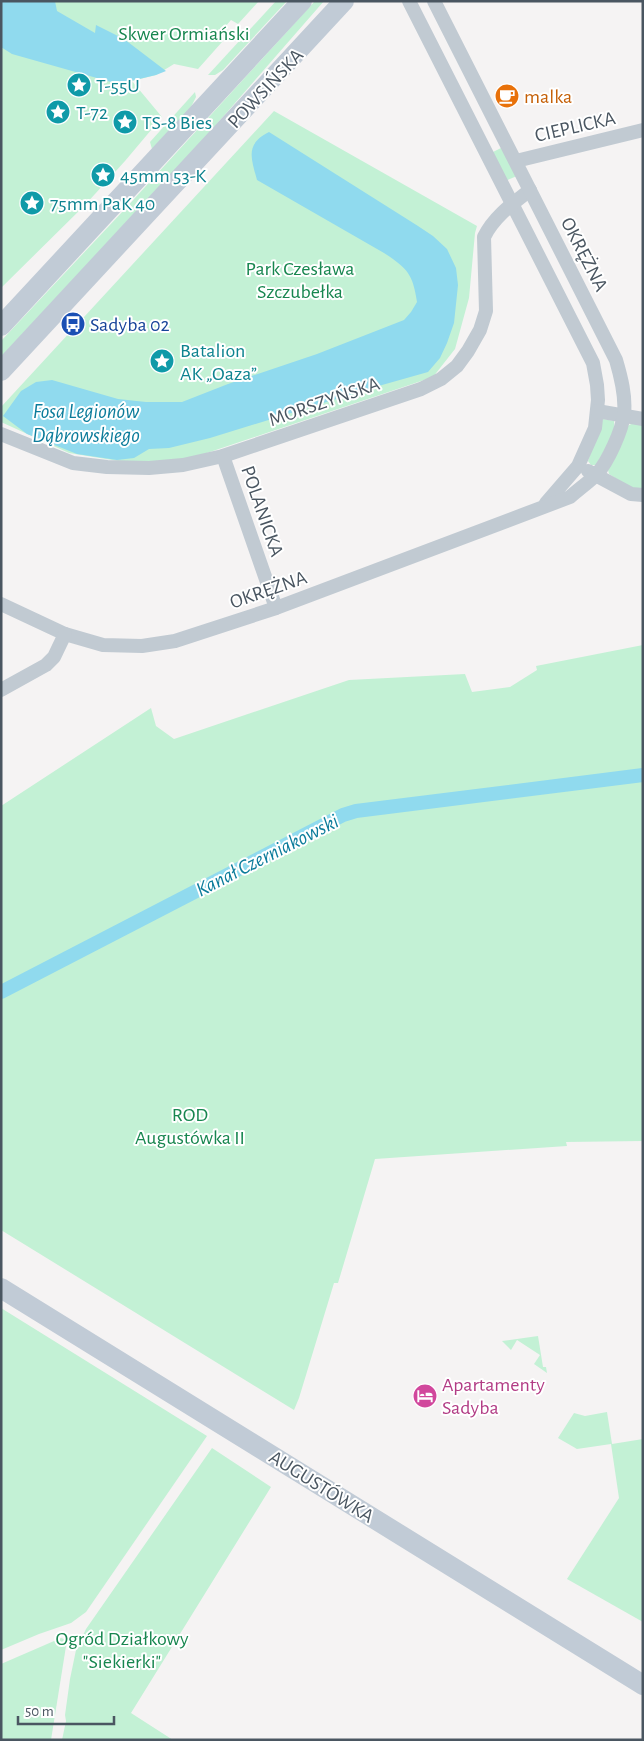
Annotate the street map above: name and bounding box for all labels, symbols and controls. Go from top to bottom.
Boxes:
park label: Skwer Ormiański [118,24,250,44]
street label: POWSIŃSKA [223,44,308,132]
place icon: T-55U [66,72,92,98]
place label: T-55U [96,76,140,96]
cafe icon: malka [494,83,520,109]
place label: malka [524,87,572,107]
place icon: T-72 [45,99,71,125]
place label: T-72 [76,103,108,123]
street label: CIEPLICKA [533,108,618,146]
place icon: TS-8 Bies [112,109,138,135]
place label: TS-8 Bies [142,113,212,133]
place icon: 45mm 53-K [90,162,116,188]
place label: 45mm 53-K [120,166,206,186]
place icon: 75mm PaK 40 [19,190,45,216]
place label: 75mm PaK 40 [50,194,155,214]
street label: OKRĘŻNA [557,214,611,295]
park label: Park Czesława Szczubełka [246,259,354,302]
bus stop icon: Sadyba 02 [60,311,86,337]
place label: Sadyba 02 [90,315,170,335]
place label: Batalion AK „Oaza” [180,341,257,384]
place icon: Batalion AK „Oaza” [149,348,175,374]
street label: MORSZYŃSKA [266,373,383,430]
water label: Fosa Legionów Dąbrowskiego [32,401,140,446]
street label: POLANICKA [237,463,287,560]
street label: OKRĘŻNA [227,567,310,612]
water label: Kanał Czerniakowski [193,810,342,900]
park label: ROD Augustówka II [135,1105,245,1148]
place label: Apartamenty Sadyba [442,1375,545,1418]
hotel icon: Apartamenty Sadyba [412,1383,438,1409]
street label: AUGUSTÓWKA [266,1446,378,1527]
park label: Ogród Działkowy "Siekierki" [55,1629,189,1672]
scale bar [18,1694,114,1726]
text: 50 m [25,1704,54,1719]

